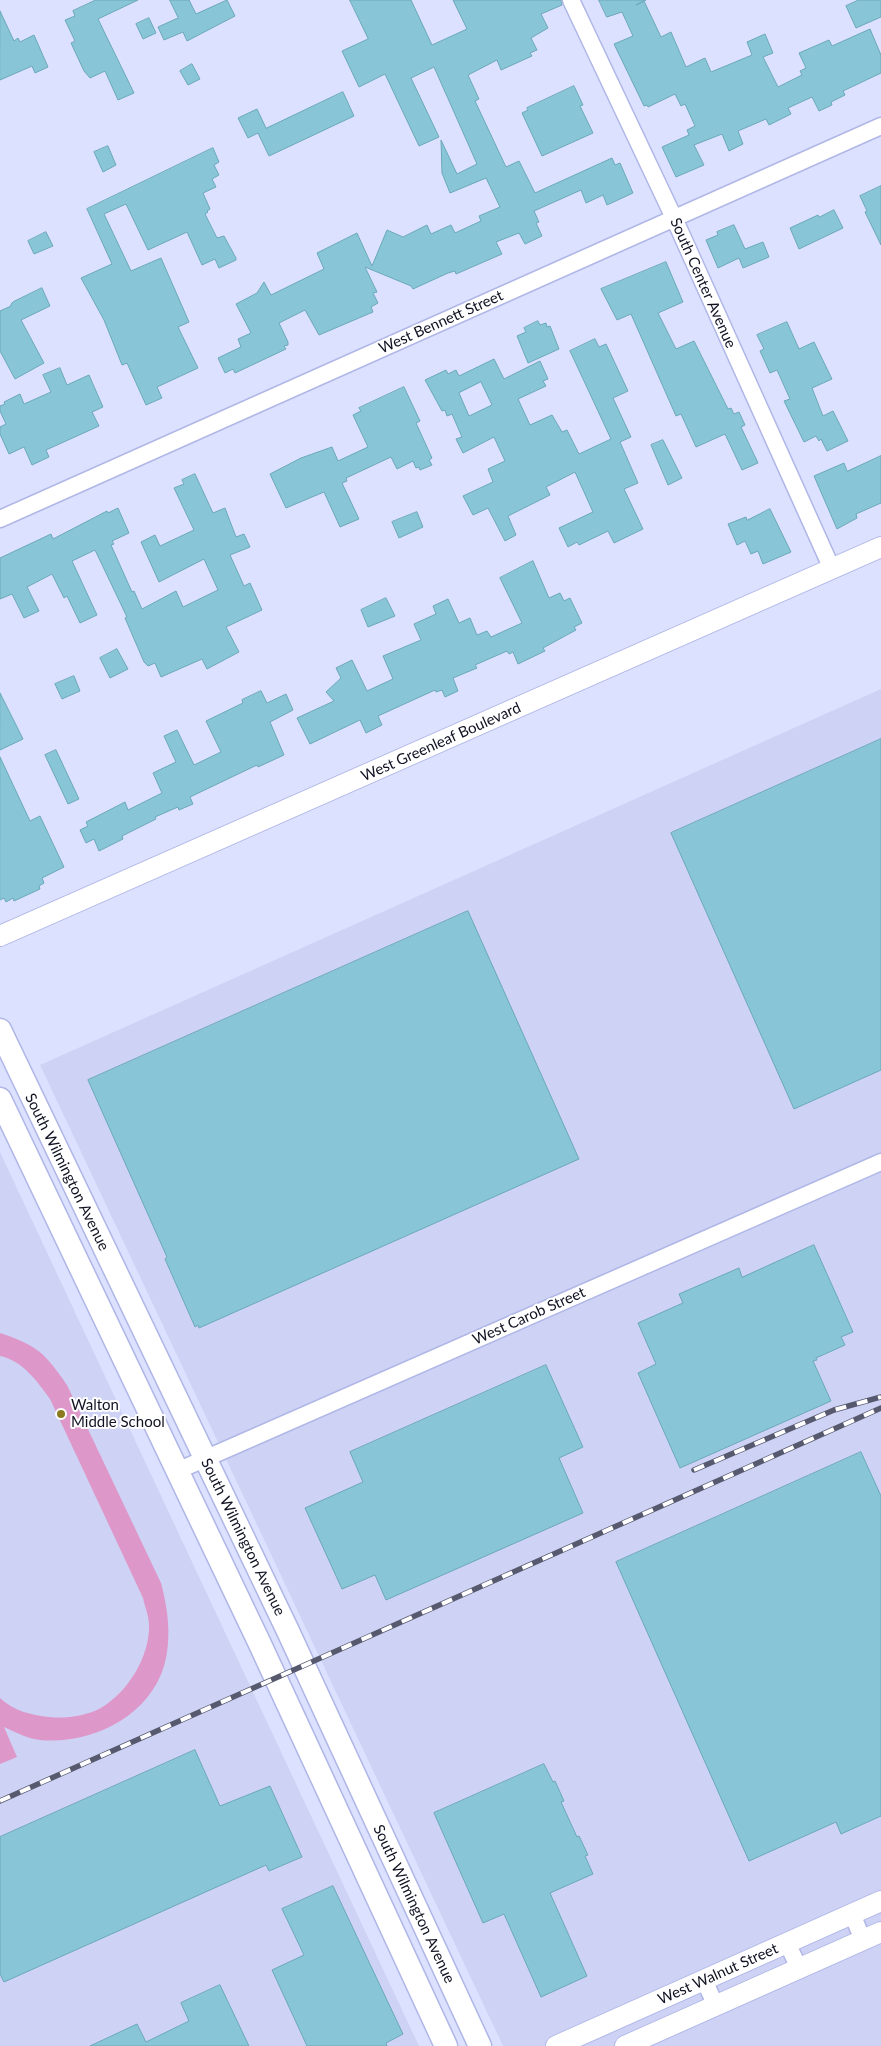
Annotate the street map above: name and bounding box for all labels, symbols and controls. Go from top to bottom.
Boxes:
street label: South Center Avenue [666,215,740,351]
street label: West Bennett Street [376,287,506,357]
street label: West Greenleaf Boulevard [358,699,524,785]
street label: South Wilmington Avenue [21,1090,113,1254]
street label: West Carob Street [470,1283,588,1349]
place label: Walton Middle School [71,1396,165,1431]
marker: Walton Middle School [55,1408,67,1420]
street label: South Wilmington Avenue [197,1455,289,1619]
street label: South Wilmington Avenue [369,1822,459,1986]
street label: West Walnut Street [655,1939,781,2009]

